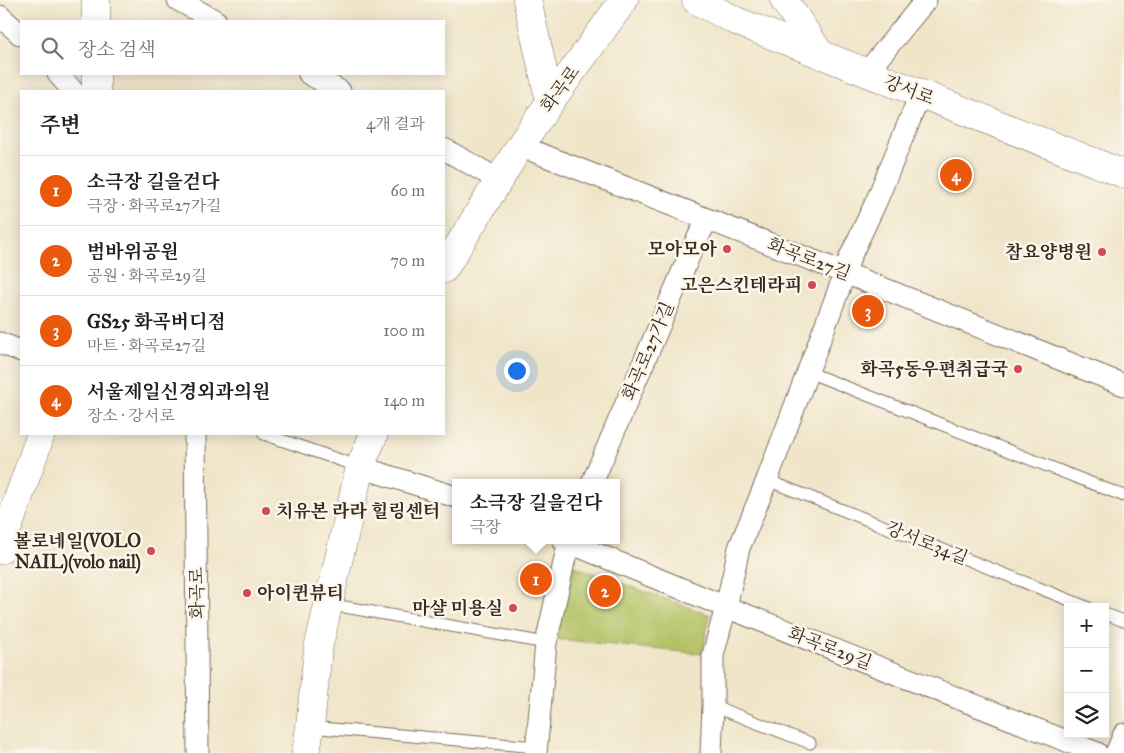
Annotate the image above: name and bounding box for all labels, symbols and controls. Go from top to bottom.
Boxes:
search box [20,20,445,75]
icon: search [38,34,66,62]
text: 장소 검색 [78,38,156,61]
street label: 화곡로 [536,61,584,117]
street label: 강서로 [881,70,937,110]
text: 주변 [40,112,81,138]
text: 4개 결과 [366,114,425,133]
pin: 4 [940,156,972,194]
text: 소극장 길을걷다 [87,170,220,193]
text: 1 [53,181,59,200]
text: 60 m [391,181,425,200]
text: 극장 · 화곡로27가길 [87,196,222,215]
street label: 화곡로27길 [764,233,854,285]
place label: 모아모아 [647,238,718,260]
text: 범바위공원 [87,240,179,263]
place label: 참요양병원 [1005,241,1092,263]
marker: 모아모아 [721,243,733,255]
marker: 참요양병원 [1096,246,1108,258]
text: 2 [52,251,60,270]
text: 70 m [390,251,425,270]
text: 공원 · 화곡로29길 [87,266,207,285]
place label: 고은스킨테라피 [680,274,802,296]
marker: 고은스킨테라피 [806,279,818,291]
pin: 3 [852,292,884,330]
street label: 화곡로27가길 [617,298,679,404]
text: GS25 화곡버디점 [87,310,226,333]
text: 3 [53,321,59,340]
text: 100 m [383,321,425,340]
text: 마트 · 화곡로27길 [87,336,206,355]
your location [504,358,530,384]
place label: 화곡5동우편취급국 [861,358,1009,380]
marker: 화곡5동우편취급국 [1012,363,1024,375]
text: 서울제일신경외과의원 [87,380,271,403]
text: 4 [52,391,60,410]
text: 140 m [384,391,425,410]
text: 장소 · 강서로 [87,406,175,425]
popup [452,479,620,544]
text: 소극장 길을걷다 [470,491,602,514]
place label: 치유본 라라 힐링센터 [276,500,440,522]
marker: 치유본 라라 힐링센터 [260,505,272,517]
text: 극장 [470,517,501,536]
street label: 강서로34길 [883,517,971,569]
place label: 볼로네일(VOLO NAIL)(volo nail) [14,530,141,574]
marker: 볼로네일(VOLO NAIL)(volo nail) [145,545,157,557]
pin: 1 [520,560,552,598]
street label: 화곡로 [186,567,208,619]
pin: 2 [589,572,621,610]
place label: 아이퀸뷰티 [257,582,344,604]
marker: 아이퀸뷰티 [241,587,253,599]
place label: 마샬 미용실 [412,597,503,619]
marker: 마샬 미용실 [507,602,519,614]
map controls [1064,603,1109,738]
button: + [1064,603,1109,648]
street label: 화곡로29길 [785,622,875,674]
button: − [1064,648,1109,693]
button: layers [1064,693,1109,738]

